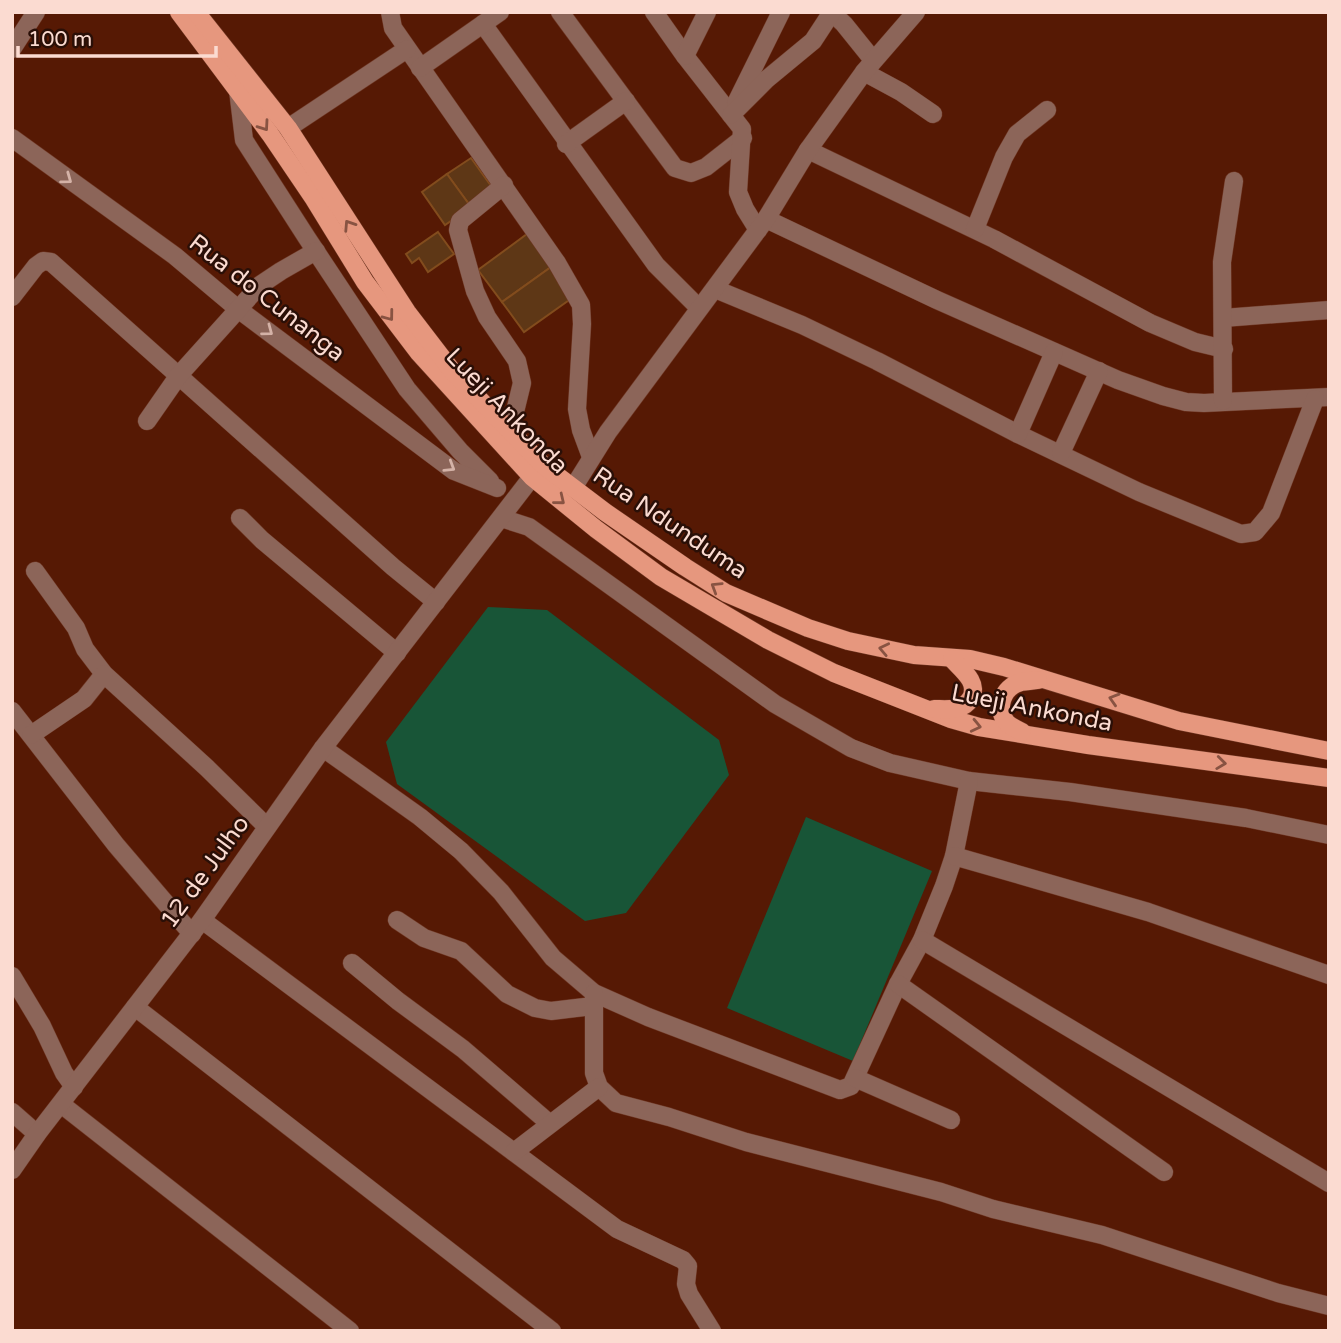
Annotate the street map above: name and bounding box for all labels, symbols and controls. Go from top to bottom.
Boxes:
scale bar [18,14,215,58]
text: 100 m [28,27,92,52]
one-way arrow [256,118,268,131]
one-way arrow [60,170,72,183]
one-way arrow [345,220,358,233]
street label: Rua do Cunanga [183,228,351,368]
one-way arrow [381,308,393,321]
one-way arrow [260,323,273,336]
street label: Lueji Ankonda [440,342,574,480]
one-way arrow [442,459,455,472]
street label: Rua Ndunduma [587,461,753,585]
one-way arrow [552,492,565,505]
one-way arrow [711,582,724,595]
one-way arrow [878,643,890,658]
street label: Lueji Ankonda [949,678,1115,738]
one-way arrow [1109,693,1121,708]
one-way arrow [970,717,982,732]
one-way arrow [1215,756,1227,771]
street label: 12 de Julho [154,810,256,934]

